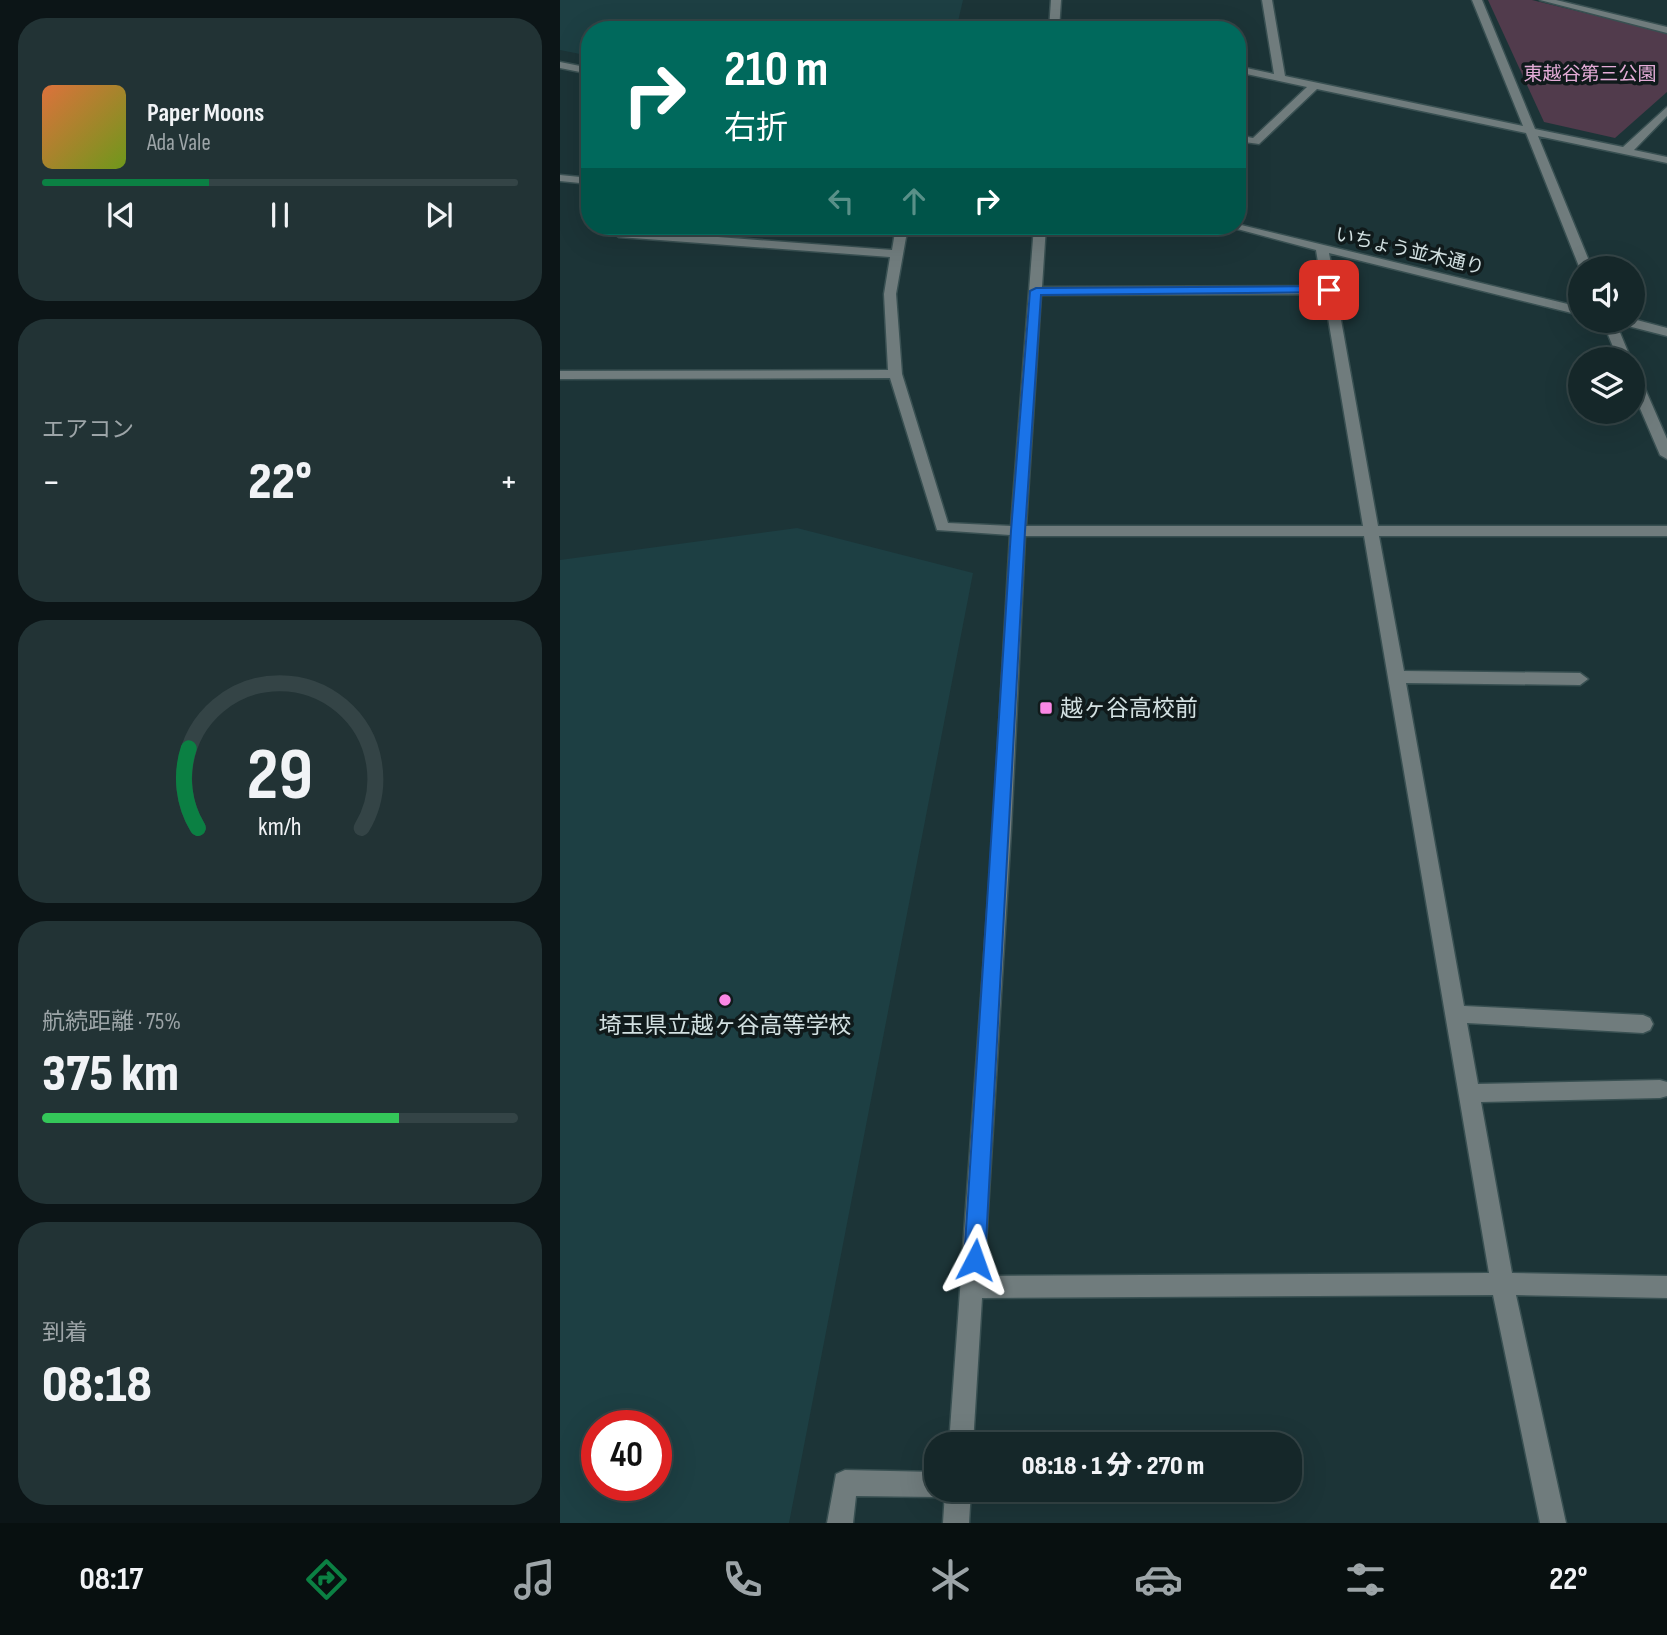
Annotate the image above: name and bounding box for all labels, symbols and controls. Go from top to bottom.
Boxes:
text: 210 m [724,41,828,100]
icon: right [609,49,700,140]
park label: 東越谷第三公園 [1523,63,1657,86]
text: Paper Moons [147,98,264,129]
text: 右折 [724,109,788,148]
text: Ada Vale [147,129,211,157]
icon: left [822,182,860,220]
icon: ahead [895,182,933,220]
icon: right [968,182,1006,220]
icon: previous [102,196,140,234]
icon: pause [261,196,299,234]
icon: next [420,196,458,234]
street label: いちょう並木通り [1333,223,1486,280]
map controls [1568,256,1645,424]
button: sound [1568,256,1645,333]
pin [1299,260,1359,320]
icon: arrive [1310,271,1348,309]
button: layers [1568,347,1645,424]
text: エアコン [42,416,134,444]
text: 22° [248,451,312,514]
text: − [42,460,61,505]
text: + [499,460,518,505]
place label: 越ヶ谷高校前 [1060,695,1198,723]
marker: 越ヶ谷高校前 [1038,700,1054,716]
text: 29 [247,732,313,820]
text: km/h [258,811,302,842]
marker: 埼玉県立越ヶ谷高等学校 [717,992,733,1008]
text: 航続距離 · 75% [42,1008,181,1036]
place label: 埼玉県立越ヶ谷高等学校 [599,1012,852,1040]
text: 375 km [42,1043,179,1106]
position arrow [938,1223,1012,1297]
text: 到着 [42,1319,88,1347]
text: 08:18 [42,1354,152,1417]
speed limit sign: 40 [581,1410,672,1501]
text: 08:18 · 1 分 · 270 m [1022,1451,1204,1482]
icon: directions [302,1555,351,1604]
icon: music [510,1555,559,1604]
icon: phone [718,1555,767,1604]
icon: climate [926,1555,975,1604]
icon: car [1134,1555,1183,1604]
icon: filters [1341,1555,1390,1604]
text: 08:17 [79,1560,143,1599]
text: 22° [1549,1560,1587,1599]

